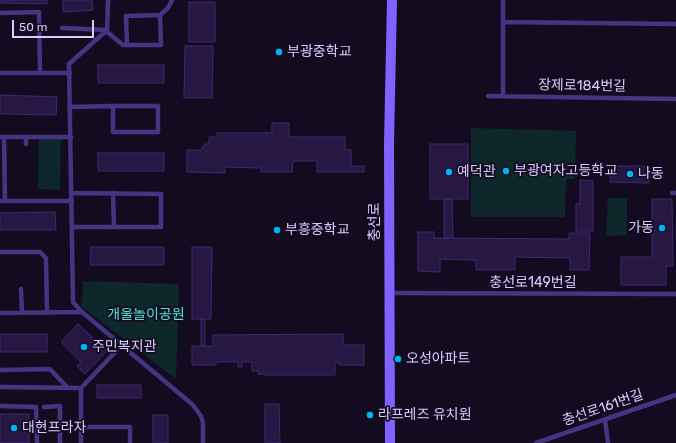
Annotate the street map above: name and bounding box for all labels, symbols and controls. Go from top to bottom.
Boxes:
scale bar [14,12,96,38]
text: 50 m [19,20,47,34]
place label: 부광중학교 [287,44,351,60]
marker: 부광중학교 [274,47,284,57]
street label: 장제로184번길 [538,77,626,95]
place label: 부광여자고등학교 [514,163,617,179]
place label: 예덕관 [457,164,496,180]
marker: 부광여자고등학교 [501,166,511,176]
place label: 나동 [638,166,664,182]
marker: 예덕관 [444,167,454,177]
marker: 나동 [625,169,635,179]
street label: 충선로 [367,203,383,241]
place label: 가동 [628,220,654,236]
place label: 부흥중학교 [285,222,349,238]
marker: 가동 [657,223,667,233]
marker: 부흥중학교 [272,225,282,235]
street label: 충선로149번길 [489,275,577,291]
park label: 개울놀이공원 [107,307,185,323]
place label: 주민복지관 [92,339,156,355]
marker: 주민복지관 [79,342,89,352]
place label: 오성아파트 [406,351,470,367]
marker: 오성아파트 [393,354,403,364]
street label: 충선로161번길 [560,386,646,430]
place label: 라프레즈 유치원 [378,407,472,423]
marker: 라프레즈 유치원 [365,410,375,420]
place label: 대현프라자 [22,420,86,436]
marker: 대현프라자 [9,423,19,433]

